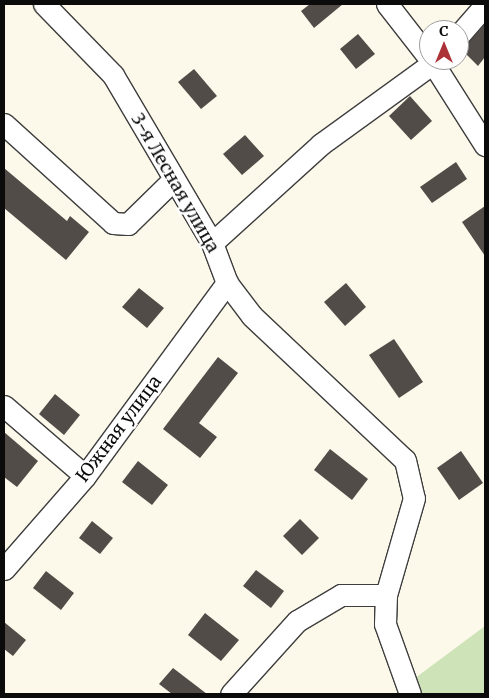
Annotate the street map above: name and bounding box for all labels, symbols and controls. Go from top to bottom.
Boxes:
north arrow [419,20,469,70]
text: С [439,22,449,40]
street label: 3-я Лесная улица [126,109,224,257]
street label: Южная улица [72,371,166,487]

